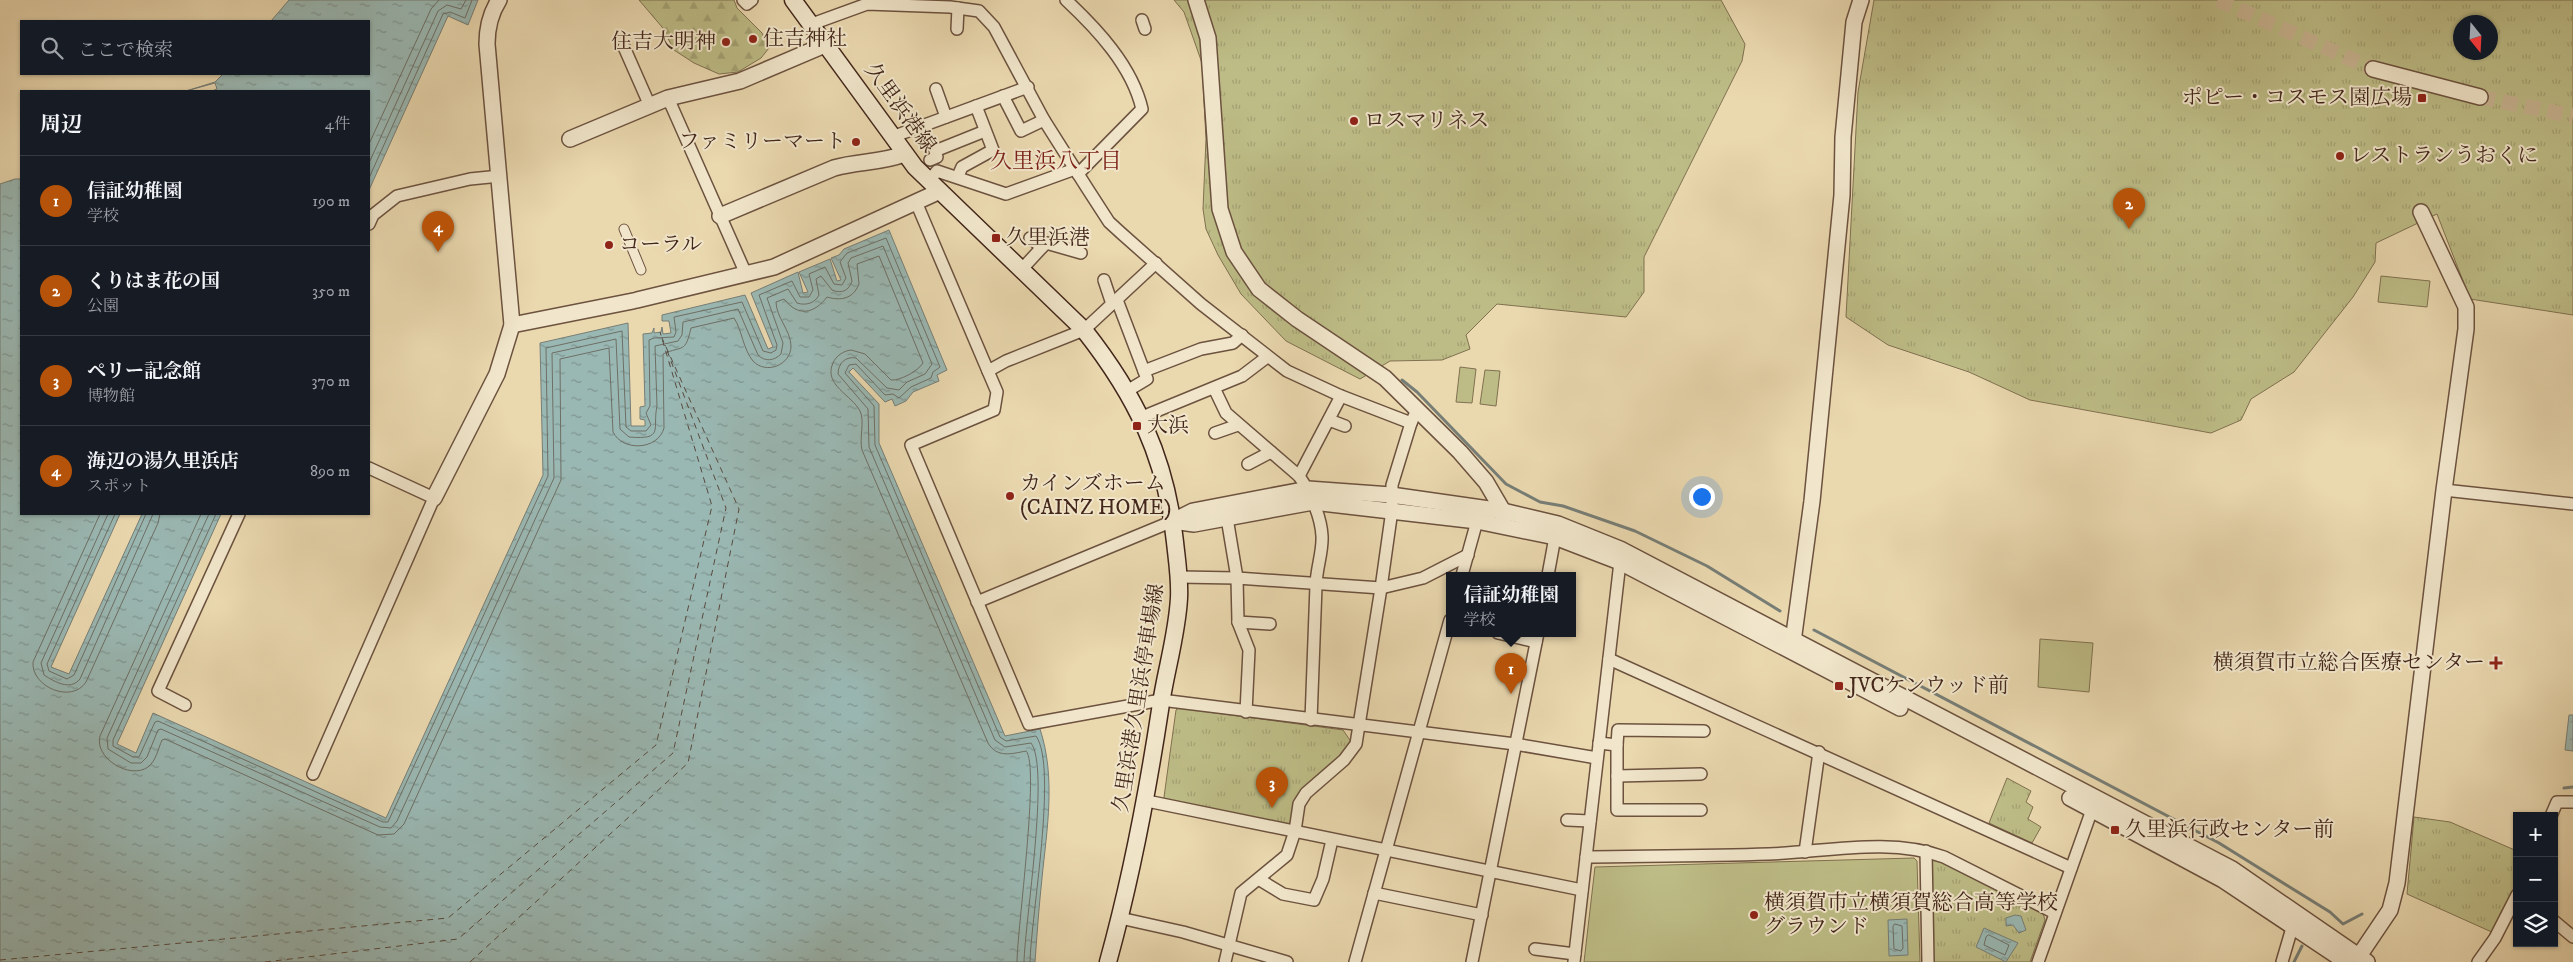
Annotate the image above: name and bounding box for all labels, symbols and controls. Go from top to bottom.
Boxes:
north arrow [2453,15,2498,60]
search box [20,20,370,75]
place label: 住吉神社 [763,26,847,52]
place label: 住吉大明神 [611,29,716,55]
marker: 住吉神社 [747,33,759,45]
icon: search [38,34,66,62]
marker: 住吉大明神 [720,36,732,48]
text: ここで検索 [78,39,173,62]
street label: 久里浜港線 [859,58,941,158]
place label: ポピー・コスモス園広場 [2182,85,2412,111]
marker: ポピー・コスモス園広場 [2416,92,2428,104]
place label: ロスマリネス [1364,108,1489,134]
text: 周辺 [40,112,82,138]
text: 4件 [325,114,350,134]
marker: ロスマリネス [1348,115,1360,127]
place label: ファミリーマート [678,129,846,155]
marker: ファミリーマート [850,136,862,148]
place label: レストランうおくに [2350,143,2538,169]
district label: 久里浜八丁目 [990,148,1122,175]
marker: レストランうおくに [2334,150,2346,162]
text: 信証幼稚園 [87,180,182,203]
pin: 2 [2113,188,2145,229]
text: 1 [53,191,59,211]
text: 190 m [312,191,350,211]
text: 学校 [87,206,119,226]
pin: 4 [422,211,454,252]
place label: 久里浜港 [1006,225,1090,251]
place label: コーラル [619,232,702,258]
marker: 久里浜港 [990,232,1002,244]
marker: コーラル [603,239,615,251]
text: くりはま花の国 [87,270,220,293]
text: 2 [52,281,60,301]
text: 350 m [312,281,350,301]
text: 公園 [87,296,119,316]
text: ペリー記念館 [87,360,201,383]
text: 3 [53,371,59,391]
text: 370 m [312,371,350,391]
text: 博物館 [87,386,135,406]
place label: 大浜 [1147,413,1189,439]
marker: 大浜 [1131,420,1143,432]
text: 海辺の湯久里浜店 [87,450,239,473]
text: 4 [51,461,61,481]
text: 890 m [310,461,350,481]
place label: カインズホーム (CAINZ HOME) [1020,471,1171,521]
text: スポット [87,476,151,496]
your location [1689,484,1715,510]
marker: カインズホーム (CAINZ HOME) [1004,490,1016,502]
popup [1446,572,1576,637]
street label: 久里浜港久里浜停車場線 [1108,582,1170,814]
text: 信証幼稚園 [1463,584,1559,607]
text: 学校 [1463,610,1496,630]
place label: 横須賀市立総合医療センター [2213,650,2485,676]
pin: 1 [1495,653,1527,694]
marker: 横須賀市立総合医療センター [2489,656,2503,670]
place label: JVCケンウッド前 [1847,673,2009,699]
marker: JVCケンウッド前 [1833,680,1845,692]
pin: 3 [1256,767,1288,808]
map controls [2513,812,2558,947]
button: + [2513,812,2558,857]
place label: 久里浜行政センター前 [2125,817,2334,843]
marker: 久里浜行政センター前 [2109,824,2121,836]
button: − [2513,857,2558,902]
place label: 横須賀市立横須賀総合高等学校 グラウンド [1764,890,2058,940]
button: layers [2513,902,2558,947]
marker: 横須賀市立横須賀総合高等学校 グラウンド [1748,909,1760,921]

